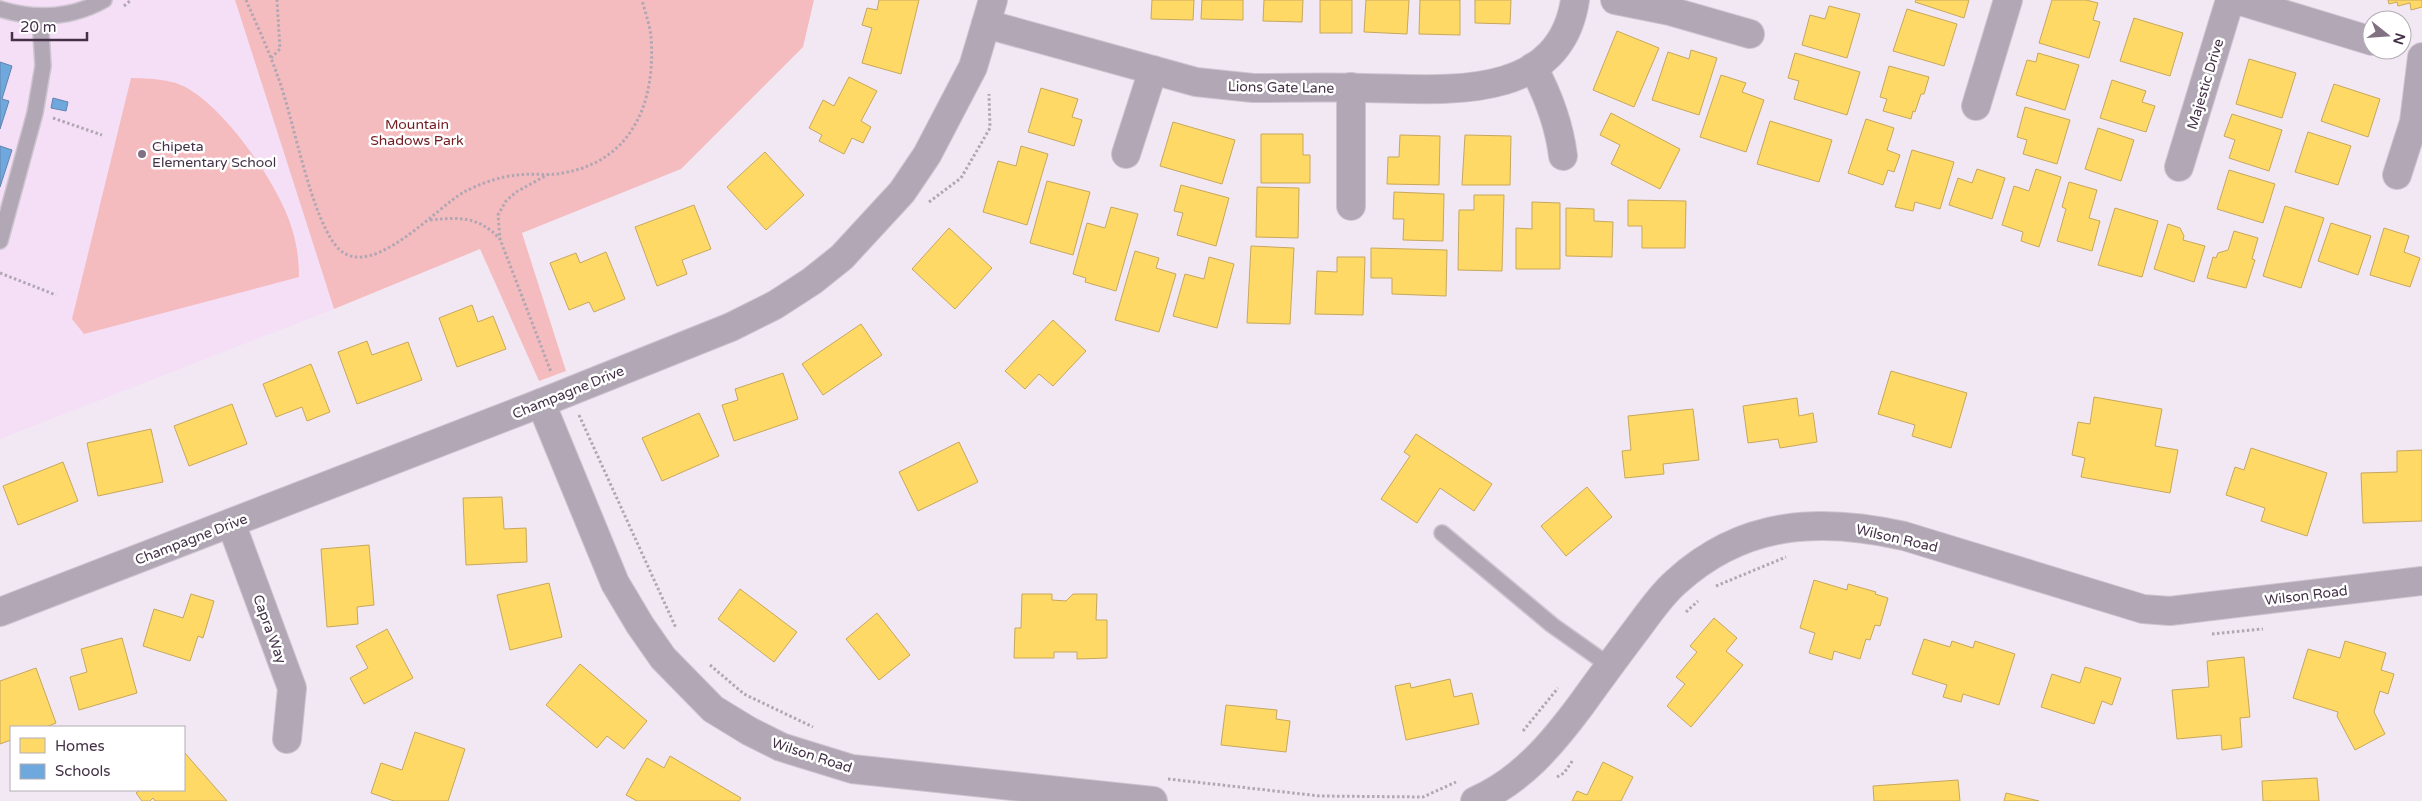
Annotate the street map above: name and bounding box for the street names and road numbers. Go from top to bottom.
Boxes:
street label: Majestic Drive [2184,37,2227,132]
street label: Lions Gate Lane [1228,78,1334,97]
street label: Champagne Drive [510,362,627,423]
street label: Champagne Drive [133,510,250,569]
street label: Wilson Road [1854,521,1940,556]
street label: Wilson Road [2264,582,2349,609]
street label: Capra Way [249,592,290,666]
street label: Wilson Road [769,734,854,776]

